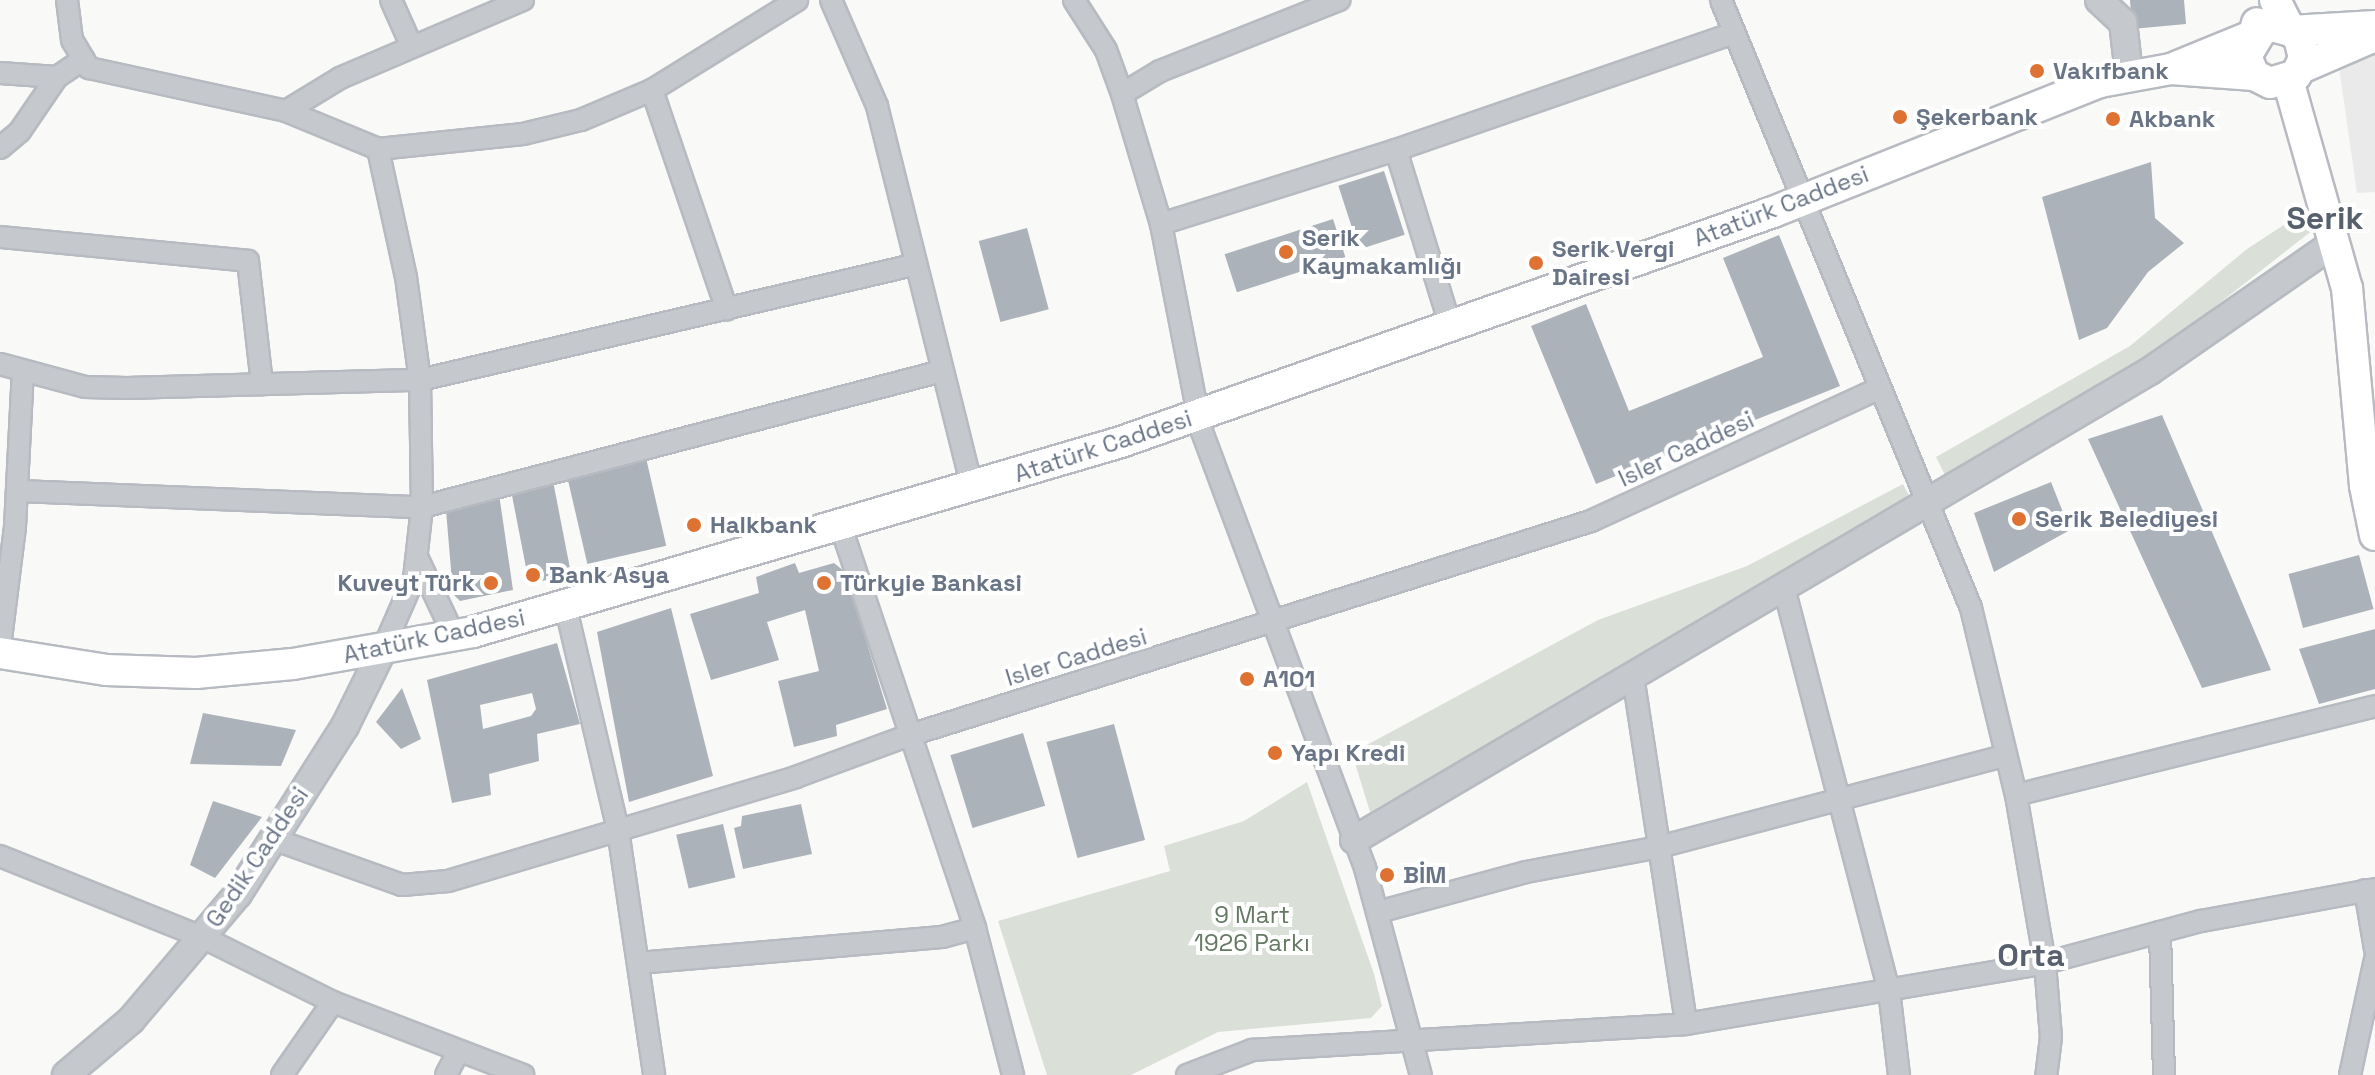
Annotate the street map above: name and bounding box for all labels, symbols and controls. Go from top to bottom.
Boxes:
place label: Vakıfbank [2053,57,2169,85]
marker: Vakıfbank [2028,62,2046,80]
place label: Şekerbank [1916,103,2038,131]
place label: Akbank [2129,105,2215,133]
marker: Şekerbank [1891,108,1909,126]
marker: Akbank [2104,110,2122,128]
street label: Atatürk Caddesi [1689,159,1873,253]
district label: Serik [2286,199,2364,237]
place label: Serik Kaymakamlığı [1302,224,1462,280]
place label: Serik Vergi Dairesi [1552,235,1675,291]
marker: Serik Kaymakamlığı [1277,243,1295,261]
marker: Serik Vergi Dairesi [1527,254,1545,272]
street label: Atatürk Caddesi [1011,404,1195,488]
street label: Isler Caddesi [1614,405,1758,493]
place label: Serik Belediyesi [2035,505,2218,533]
marker: Serik Belediyesi [2010,510,2028,528]
place label: Halkbank [710,511,817,539]
marker: Halkbank [685,516,703,534]
place label: Bank Asya [549,561,670,589]
marker: Bank Asya [524,566,542,584]
place label: Kuveyt Türk [337,569,475,597]
place label: Türkyie Bankasi [840,569,1022,597]
marker: Kuveyt Türk [482,574,500,592]
marker: Türkyie Bankasi [815,574,833,592]
street label: Atatürk Caddesi [340,603,528,669]
street label: Isler Caddesi [1002,622,1150,692]
place label: A101 [1263,665,1315,693]
marker: A101 [1238,670,1256,688]
place label: Yapı Kredi [1291,739,1405,767]
marker: Yapı Kredi [1266,744,1284,762]
street label: Gedik Caddesi [199,781,315,933]
place label: BİM [1403,861,1446,889]
marker: BİM [1378,866,1396,884]
park label: 9 Mart 1926 Parkı [1194,901,1310,957]
district label: Orta [1997,936,2065,974]

